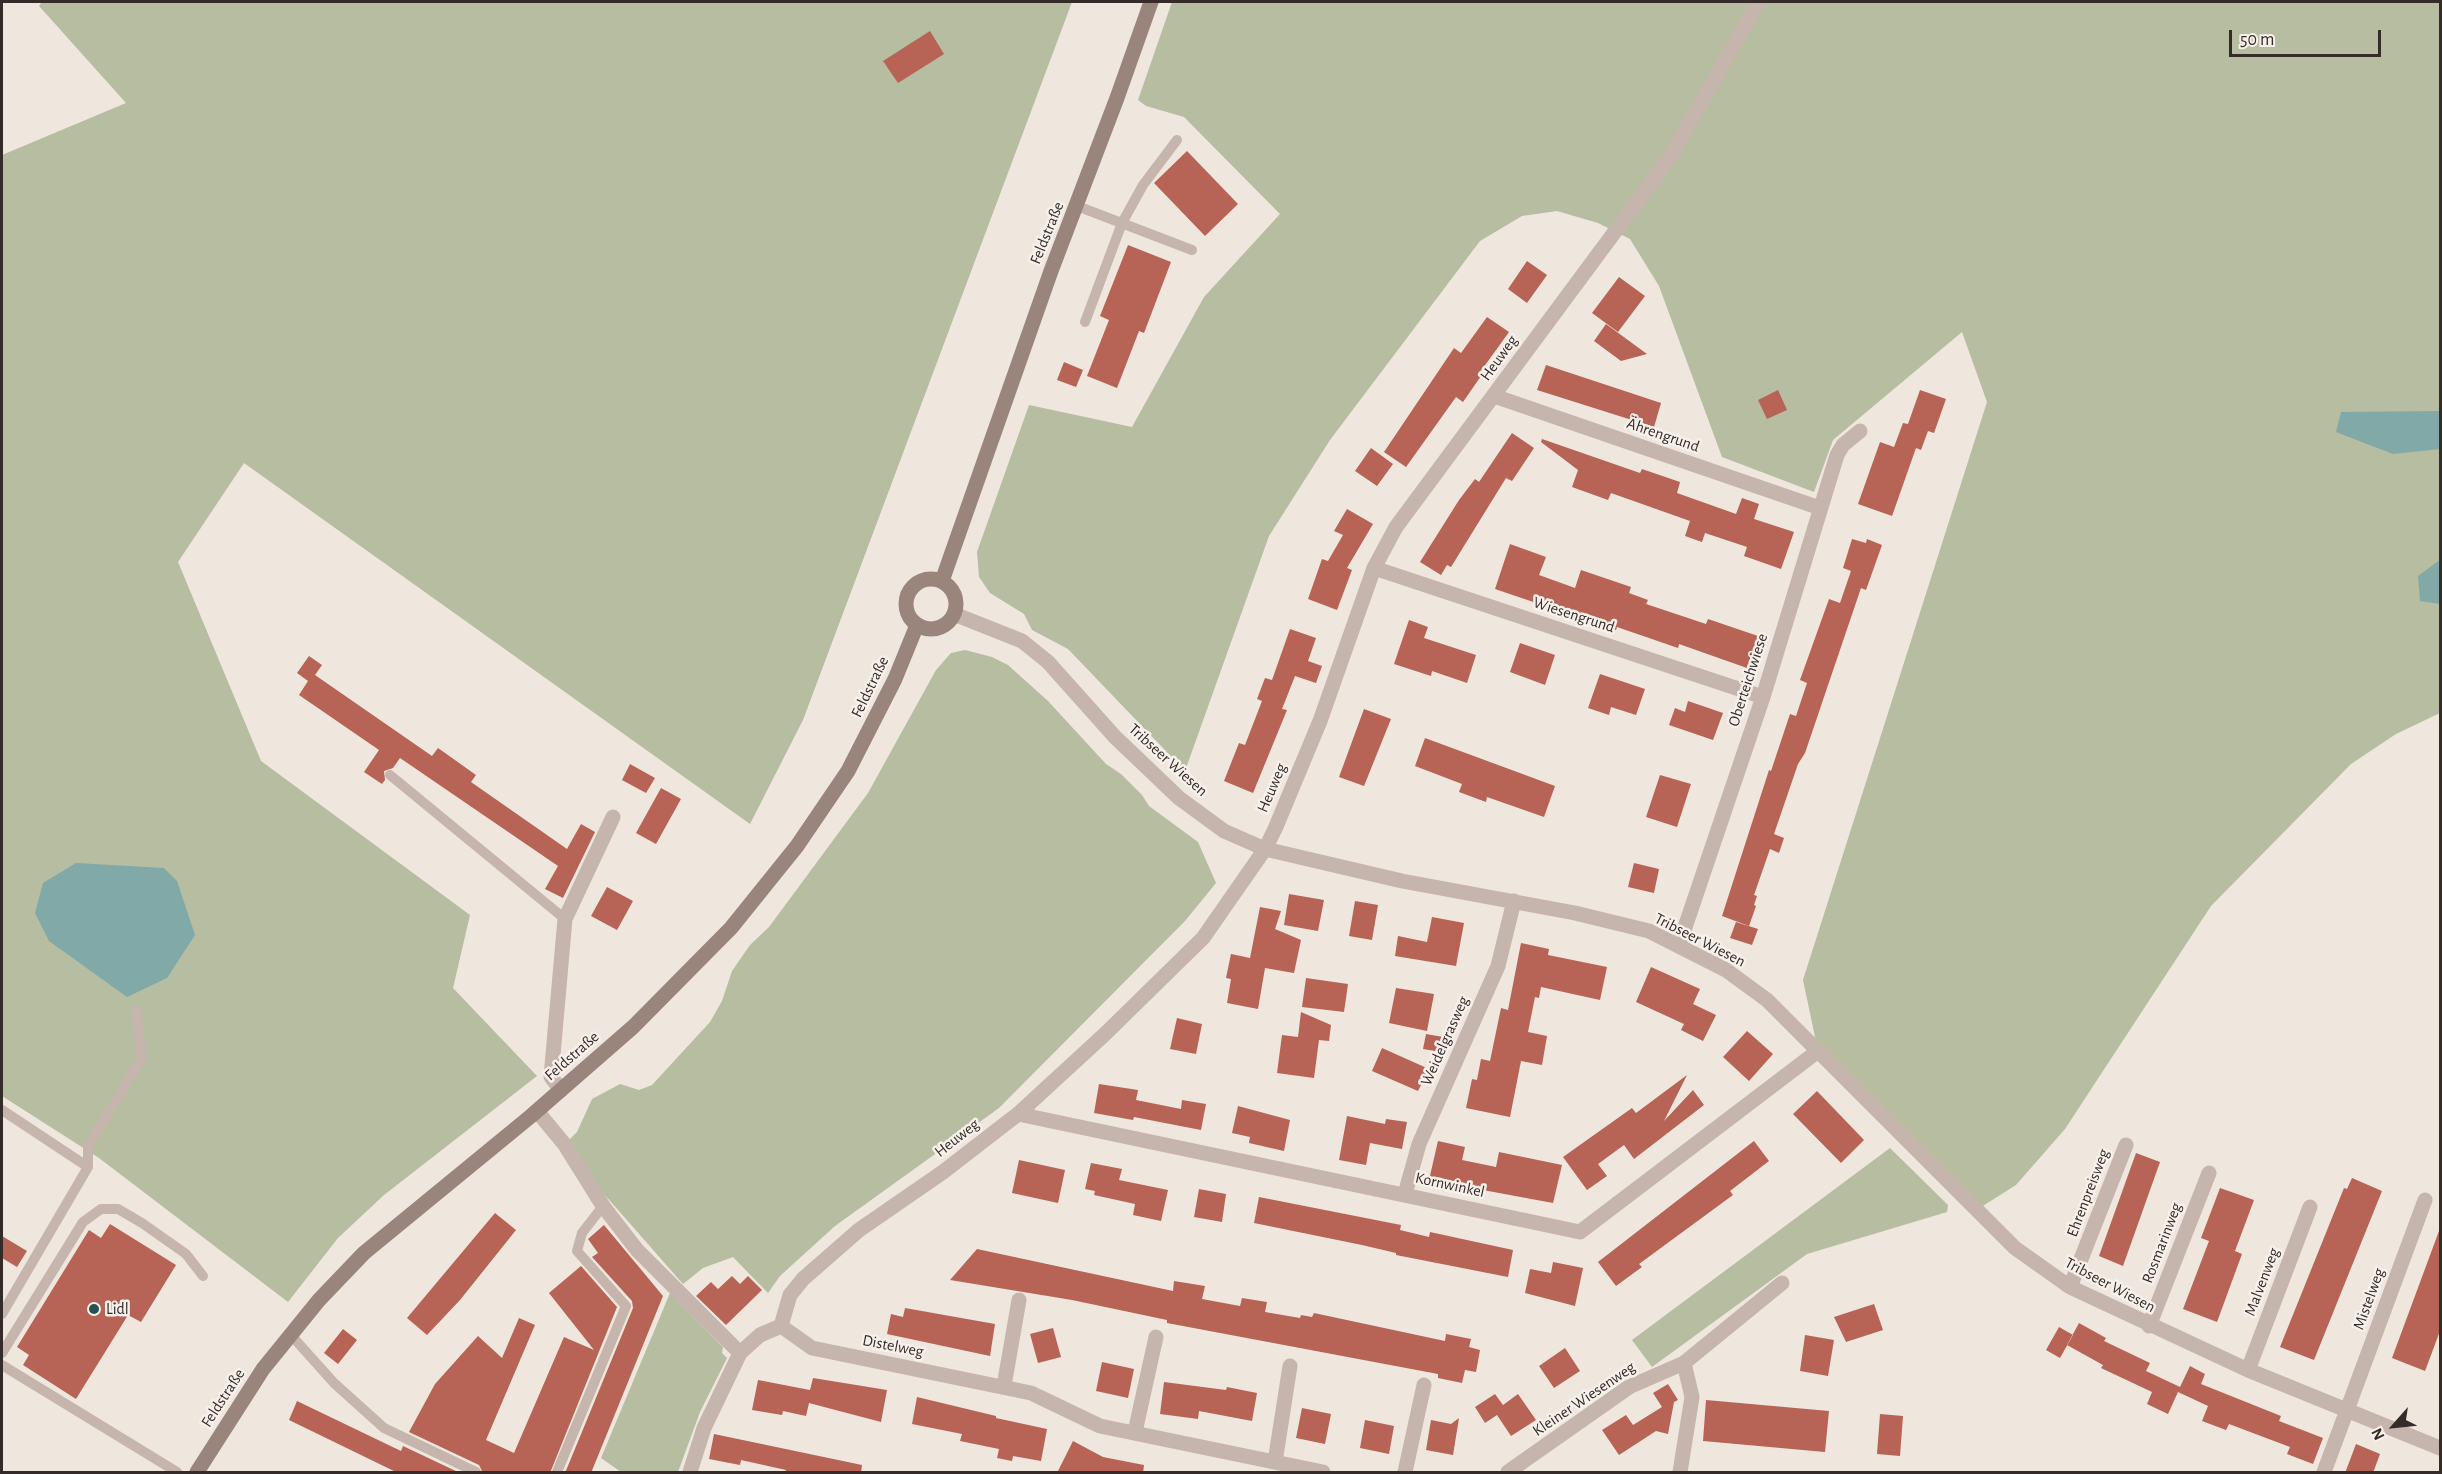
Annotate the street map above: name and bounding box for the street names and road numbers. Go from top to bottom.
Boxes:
street label: Feldstraße [1026,199,1068,267]
street label: Heuweg [1476,332,1522,384]
street label: Ährengrund [1624,414,1702,456]
street label: Wiesengrund [1531,593,1617,637]
street label: Oberteichwiese [1724,631,1772,729]
street label: Feldstraße [847,653,893,721]
street label: Tribseer Wiesen [1125,720,1211,800]
street label: Heuweg [1253,761,1291,815]
street label: Tribseer Wiesen [1651,909,1749,971]
street label: Weidelgrasweg [1417,993,1473,1089]
street label: Feldstraße [541,1027,603,1085]
street label: Heuweg [931,1115,983,1161]
street label: Ehrenpreisweg [2062,1146,2114,1240]
street label: Kornwinkel [1414,1168,1486,1202]
street label: Rosmarinweg [2138,1200,2186,1286]
street label: Malvenweg [2240,1245,2284,1319]
street label: Tribseer Wiesen [2062,1253,2158,1317]
street label: Mistelweg [2349,1266,2389,1332]
street label: Distelweg [861,1331,925,1361]
street label: Kleiner Wiesenweg [1529,1358,1639,1440]
street label: Feldstraße [197,1365,249,1431]

